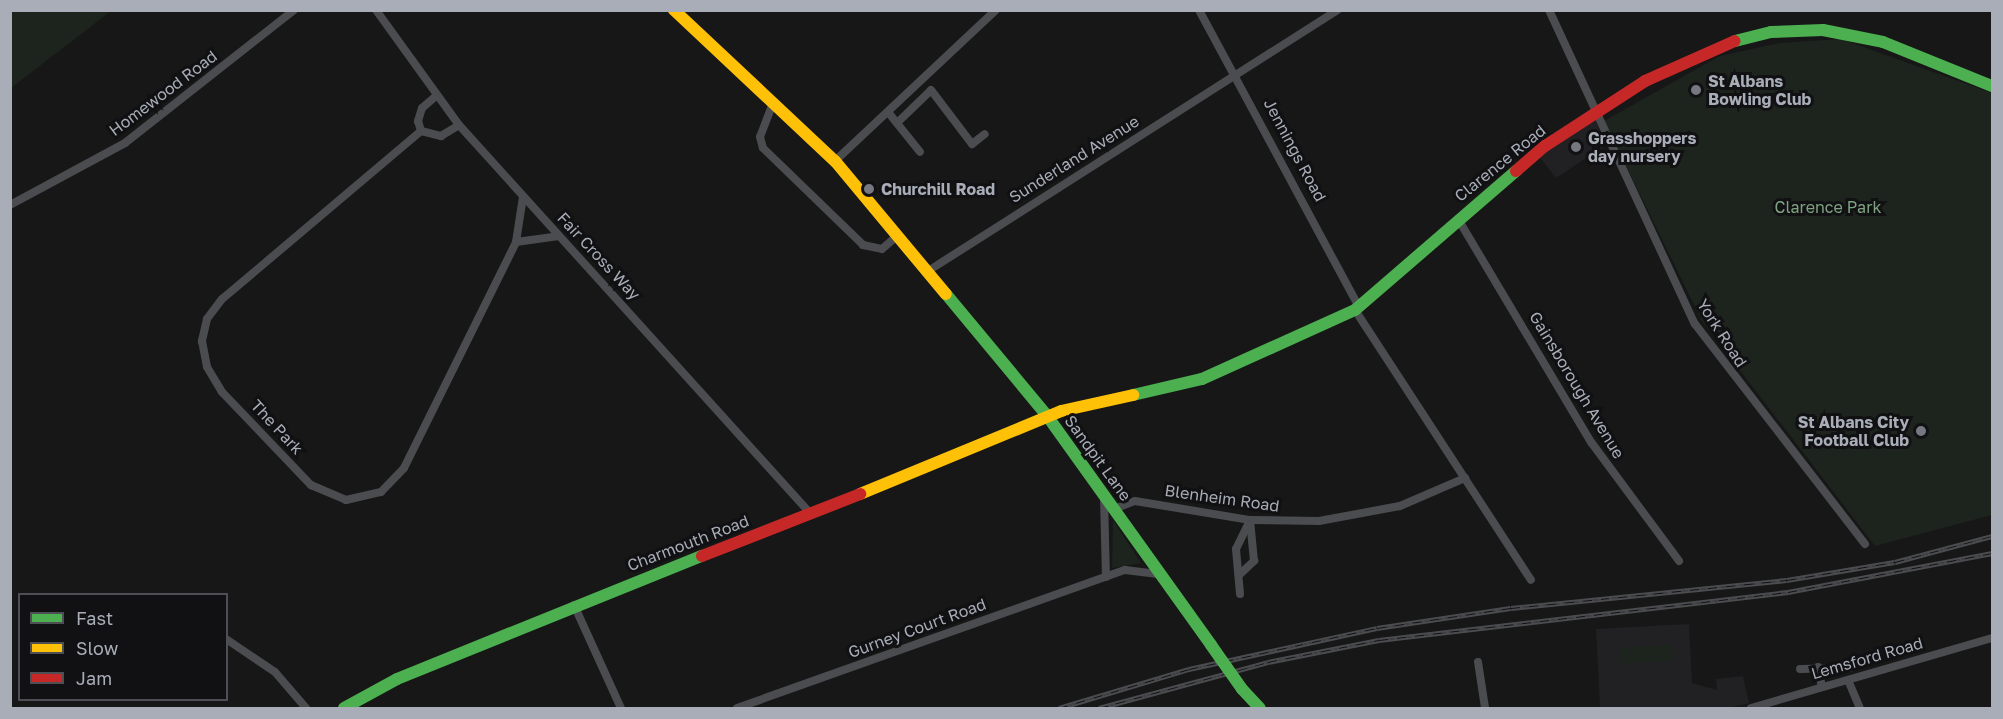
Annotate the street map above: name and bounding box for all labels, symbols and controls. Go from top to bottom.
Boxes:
street label: Homewood Road [105,46,221,140]
place label: St Albans Bowling Club [1708,71,1811,109]
marker: St Albans Bowling Club [1689,83,1703,97]
street label: Jennings Road [1260,95,1330,205]
street label: Sunderland Avenue [1006,111,1142,207]
street label: Clarence Road [1451,120,1549,206]
place label: Grasshoppers day nursery [1588,128,1697,166]
marker: Grasshoppers day nursery [1569,140,1583,154]
place label: Churchill Road [881,179,995,199]
marker: Churchill Road [862,182,876,196]
park label: Clarence Park [1775,197,1881,217]
street label: Fair Cross Way [554,208,644,304]
street label: York Road [1693,295,1751,371]
street label: Gainsborough Avenue [1526,308,1628,462]
street label: The Park [247,396,307,458]
street label: Sandpit Lane [1061,412,1135,504]
place label: St Albans City Football Club [1798,412,1909,450]
marker: St Albans City Football Club [1914,424,1928,438]
street label: Blenheim Road [1163,480,1281,516]
street label: Charmouth Road [624,511,752,575]
legend [18,593,228,701]
street label: Gurney Court Road [845,594,989,662]
text: Fast [76,607,113,629]
street label: Lemsford Road [1809,633,1925,683]
text: Slow [76,637,118,659]
text: Jam [76,667,112,689]

